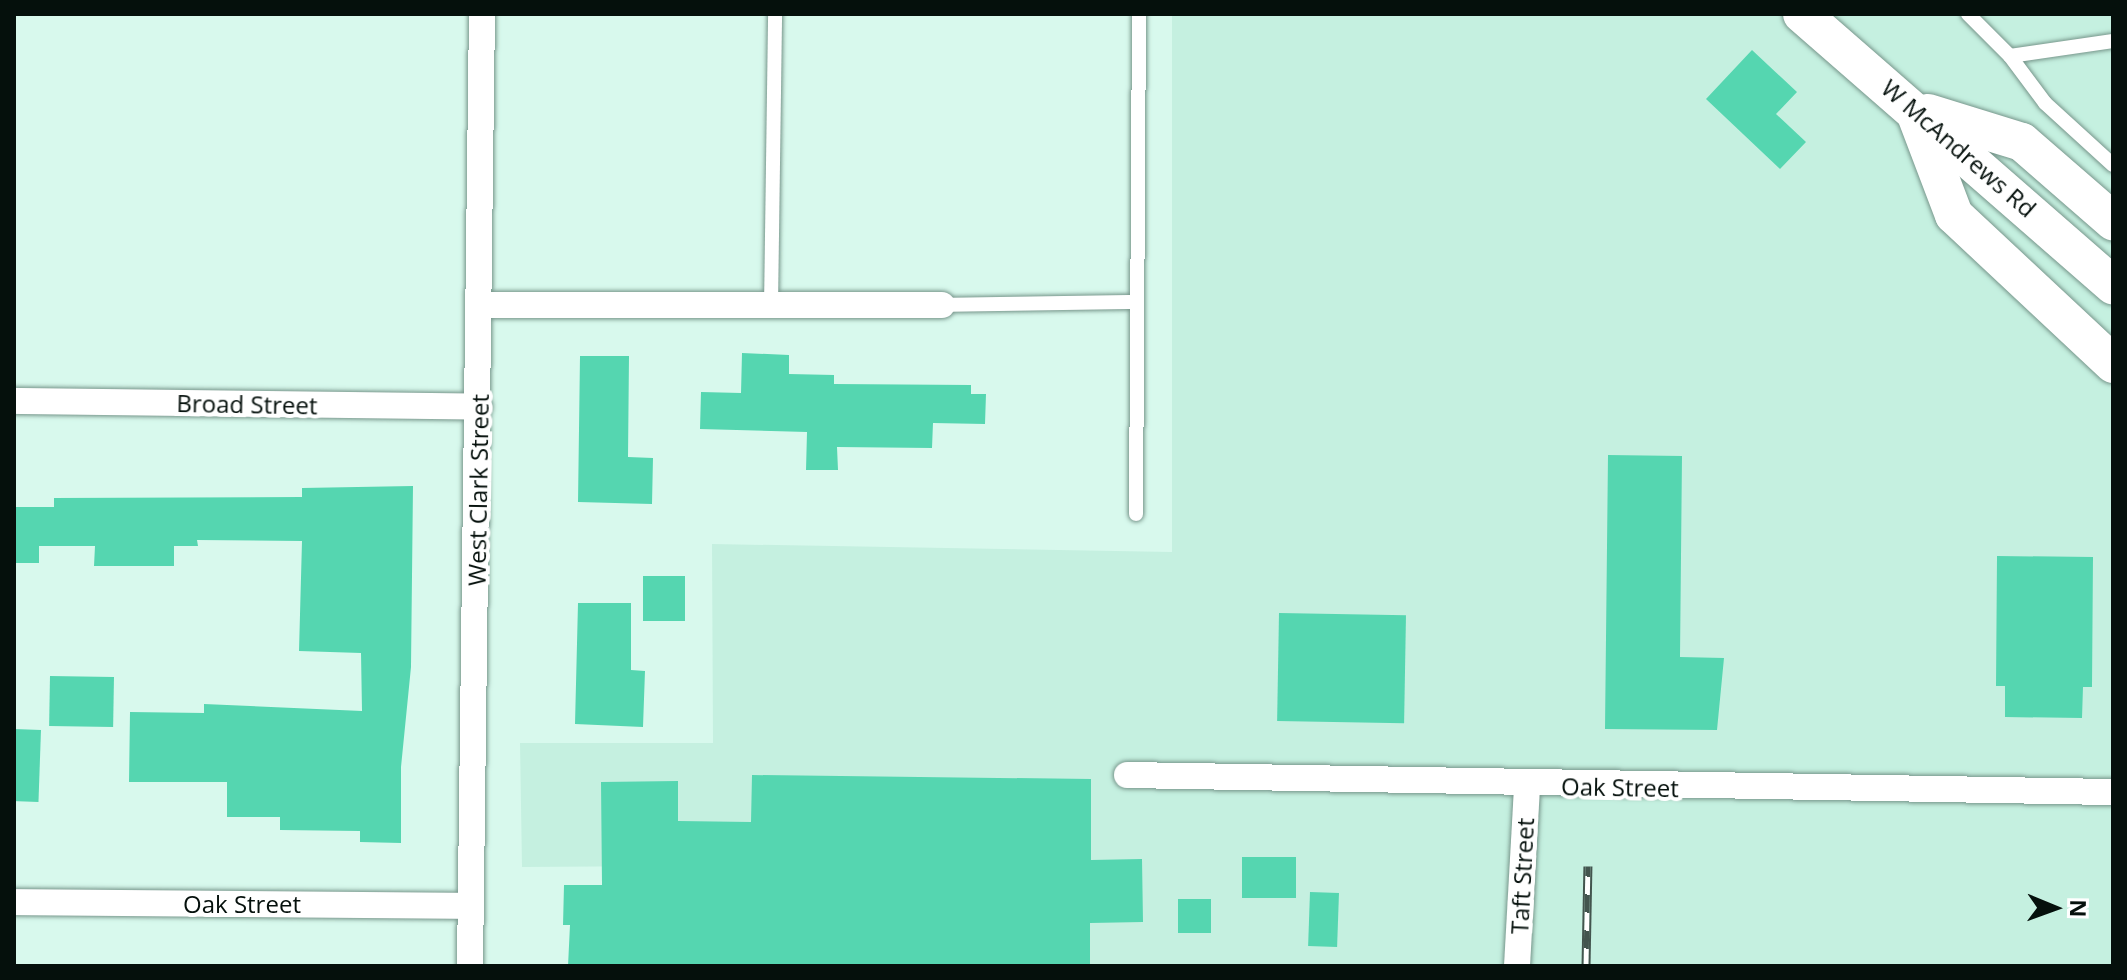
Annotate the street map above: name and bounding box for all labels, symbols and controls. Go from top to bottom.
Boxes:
street label: W McAndrews Rd [1876,73,2042,223]
street label: Broad Street [176,388,318,420]
street label: West Clark Street [462,394,494,586]
street label: Oak Street [1561,772,1679,802]
street label: Taft Street [1505,817,1539,935]
north arrow [2015,868,2095,948]
street label: Oak Street [183,890,301,918]
text: N [2064,899,2094,918]

